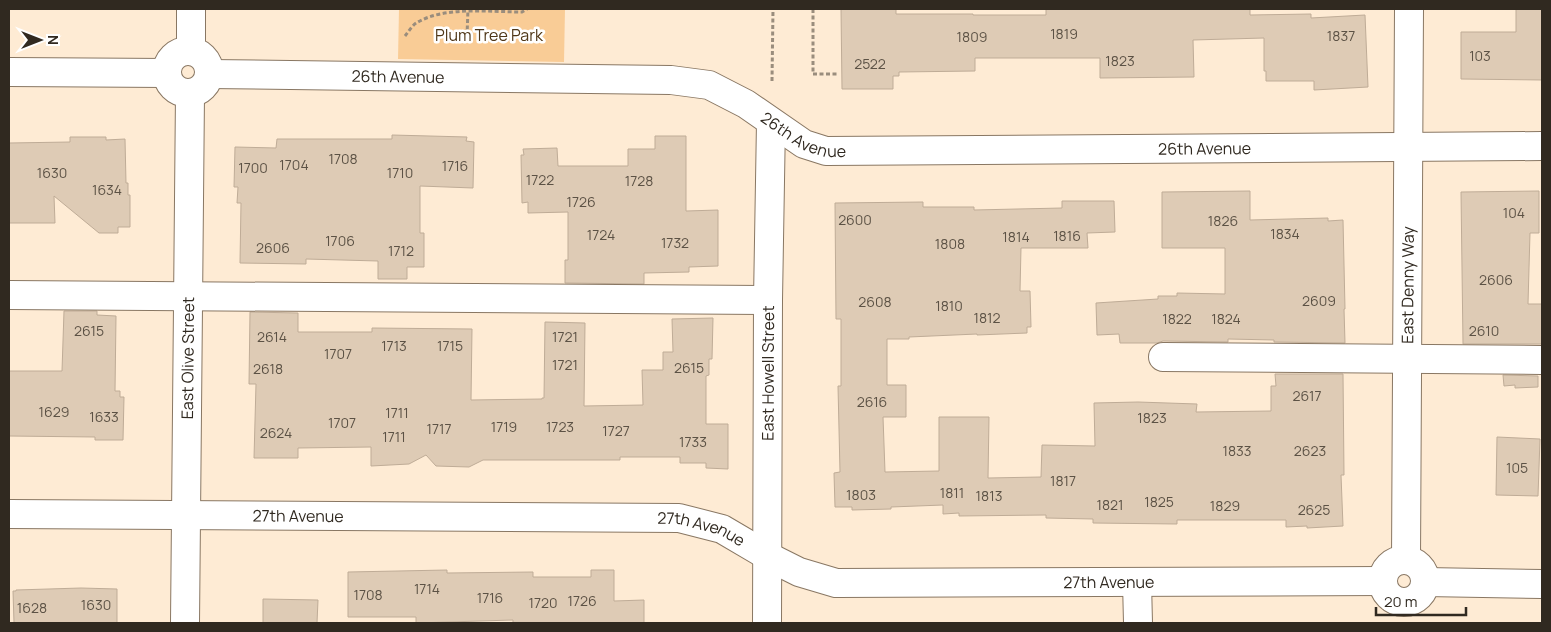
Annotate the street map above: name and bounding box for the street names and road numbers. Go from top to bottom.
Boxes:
street label: 26th Avenue [351,65,445,88]
street label: 26th Avenue [757,107,846,162]
street label: 26th Avenue [1158,137,1251,160]
street label: East Denny Way [1396,226,1419,344]
street label: East Olive Street [176,297,199,419]
street label: East Howell Street [757,305,779,441]
street label: 27th Avenue [252,504,344,527]
street label: 27th Avenue [657,507,749,551]
street label: 27th Avenue [1063,571,1154,593]

